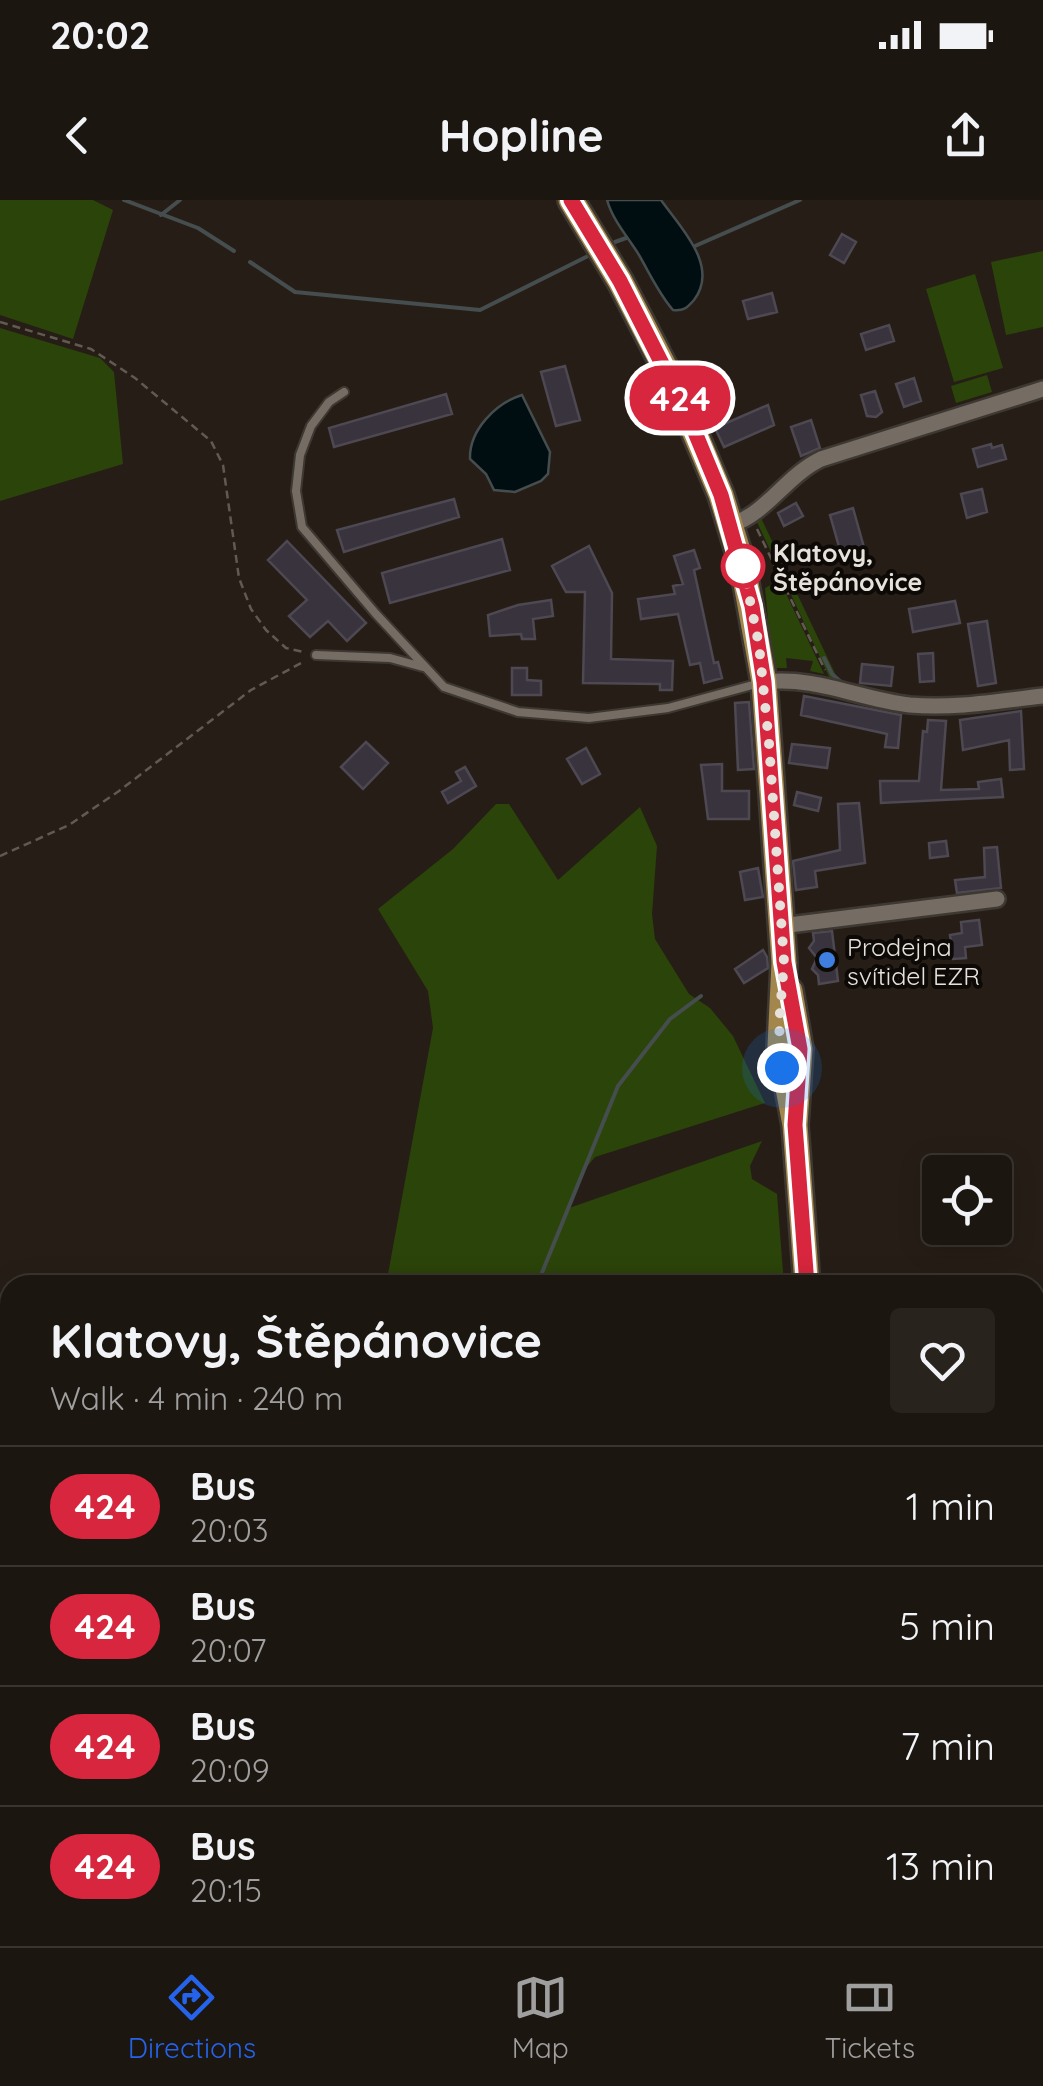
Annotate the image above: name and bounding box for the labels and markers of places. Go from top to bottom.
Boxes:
place label: Klatovy, Štěpánovice [773,537,922,597]
marker: Klatovy, Štěpánovice [722,545,764,587]
place label: Prodejna svítidel EZR [847,931,980,991]
marker: Prodejna svítidel EZR [816,949,838,971]

